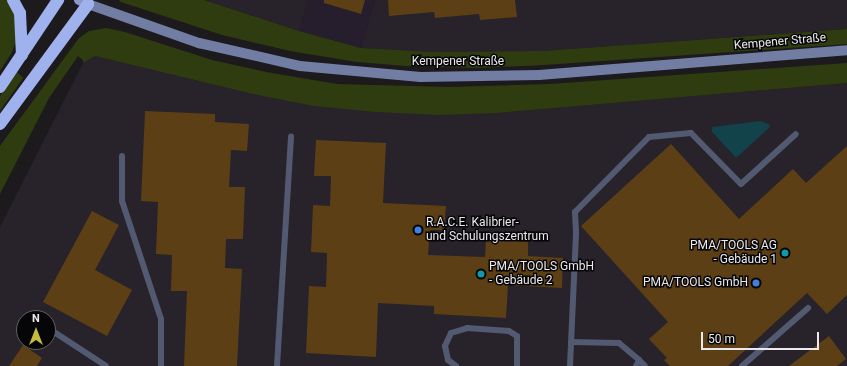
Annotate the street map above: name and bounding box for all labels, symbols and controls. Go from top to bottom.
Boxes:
street label: Kempener Straße [733,31,827,53]
street label: Kempener Straße [412,55,504,69]
place label: R.A.C.E. Kalibrier- und Schulungszentrum [426,216,549,244]
marker: R.A.C.E. Kalibrier- und Schulungszentrum [413,225,423,235]
place label: PMA/TOOLS AG - Gebäude 1 [690,239,777,267]
marker: PMA/TOOLS AG - Gebäude 1 [780,248,790,258]
place label: PMA/TOOLS GmbH - Gebäude 2 [489,260,594,288]
marker: PMA/TOOLS GmbH - Gebäude 2 [476,269,486,279]
place label: PMA/TOOLS GmbH [643,276,748,290]
marker: PMA/TOOLS GmbH [751,278,761,288]
north arrow [16,310,56,350]
text: N [32,312,40,325]
scale bar [703,324,821,350]
text: 50 m [708,332,735,346]

